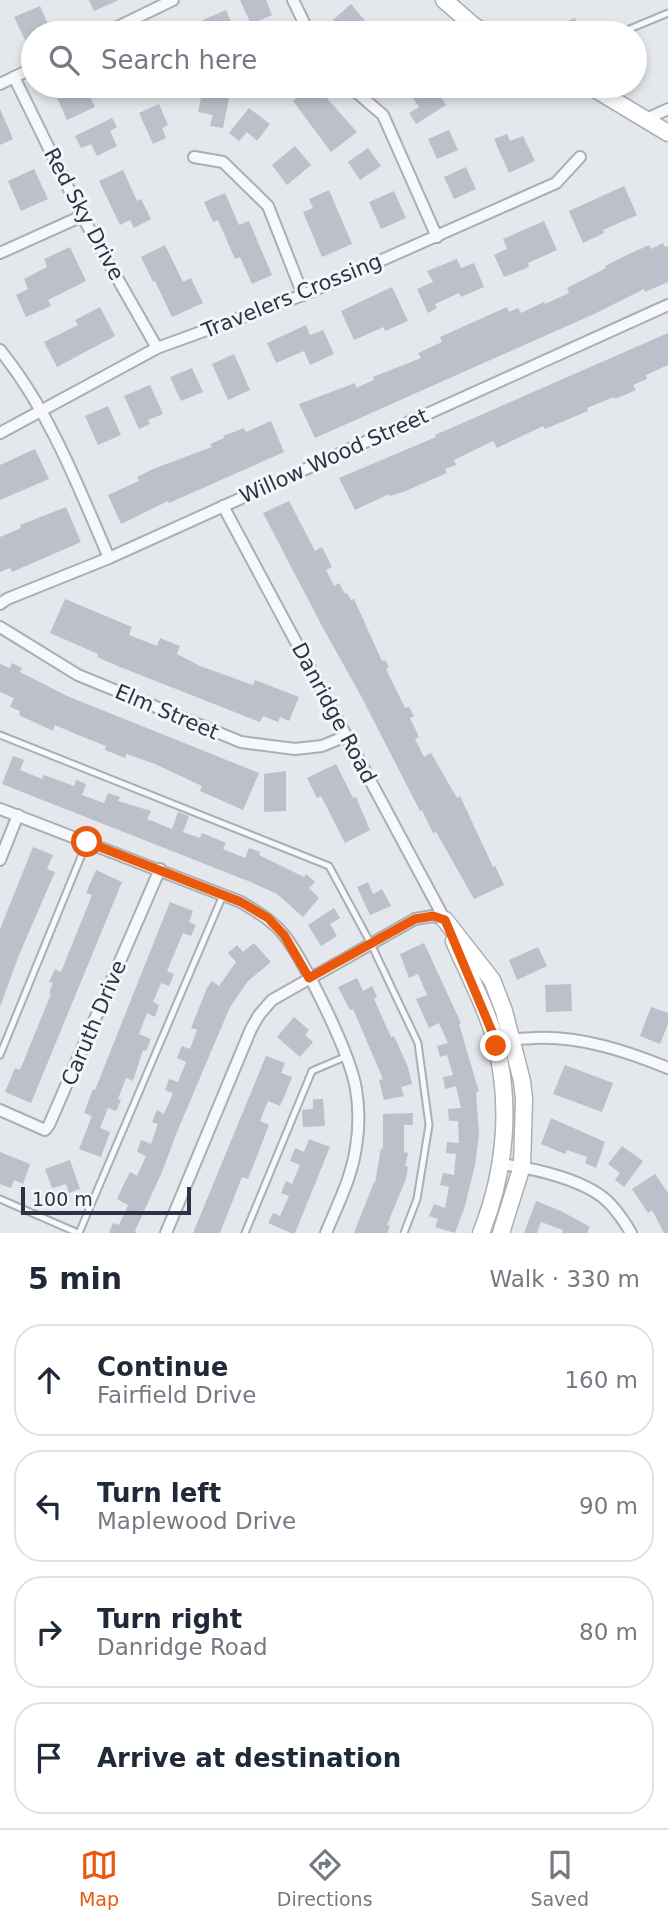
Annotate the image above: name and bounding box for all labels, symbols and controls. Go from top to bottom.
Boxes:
search box [21,21,647,98]
icon: search [45,41,83,79]
text: Search here [101,45,257,75]
street label: Red Sky Drive [39,144,129,284]
street label: Travelers Crossing [198,249,385,343]
street label: Willow Wood Street [236,404,432,508]
street label: Danridge Road [287,639,381,787]
street label: Elm Street [112,679,222,745]
route start [71,826,102,857]
street label: Caruth Drive [57,957,131,1089]
route end [480,1030,511,1061]
scale bar [21,1184,191,1216]
text: 100 m [32,1188,93,1210]
text: 5 min [28,1261,122,1296]
text: Walk · 330 m [489,1266,640,1292]
text: Continue [97,1352,228,1382]
icon: ahead [30,1361,68,1399]
text: 160 m [564,1367,638,1393]
text: Fairfield Drive [97,1382,256,1408]
text: Turn left [97,1478,221,1508]
icon: left [30,1487,68,1525]
text: 90 m [579,1493,638,1519]
text: Maplewood Drive [97,1508,296,1534]
text: Turn right [97,1604,242,1634]
icon: right [30,1613,68,1651]
text: 80 m [579,1619,638,1645]
text: Danridge Road [97,1634,268,1660]
icon: arrive [30,1739,68,1777]
text: Arrive at destination [97,1743,401,1773]
tab: Map [79,1846,119,1910]
tab: Directions [277,1846,373,1910]
tab: Saved [530,1846,589,1910]

